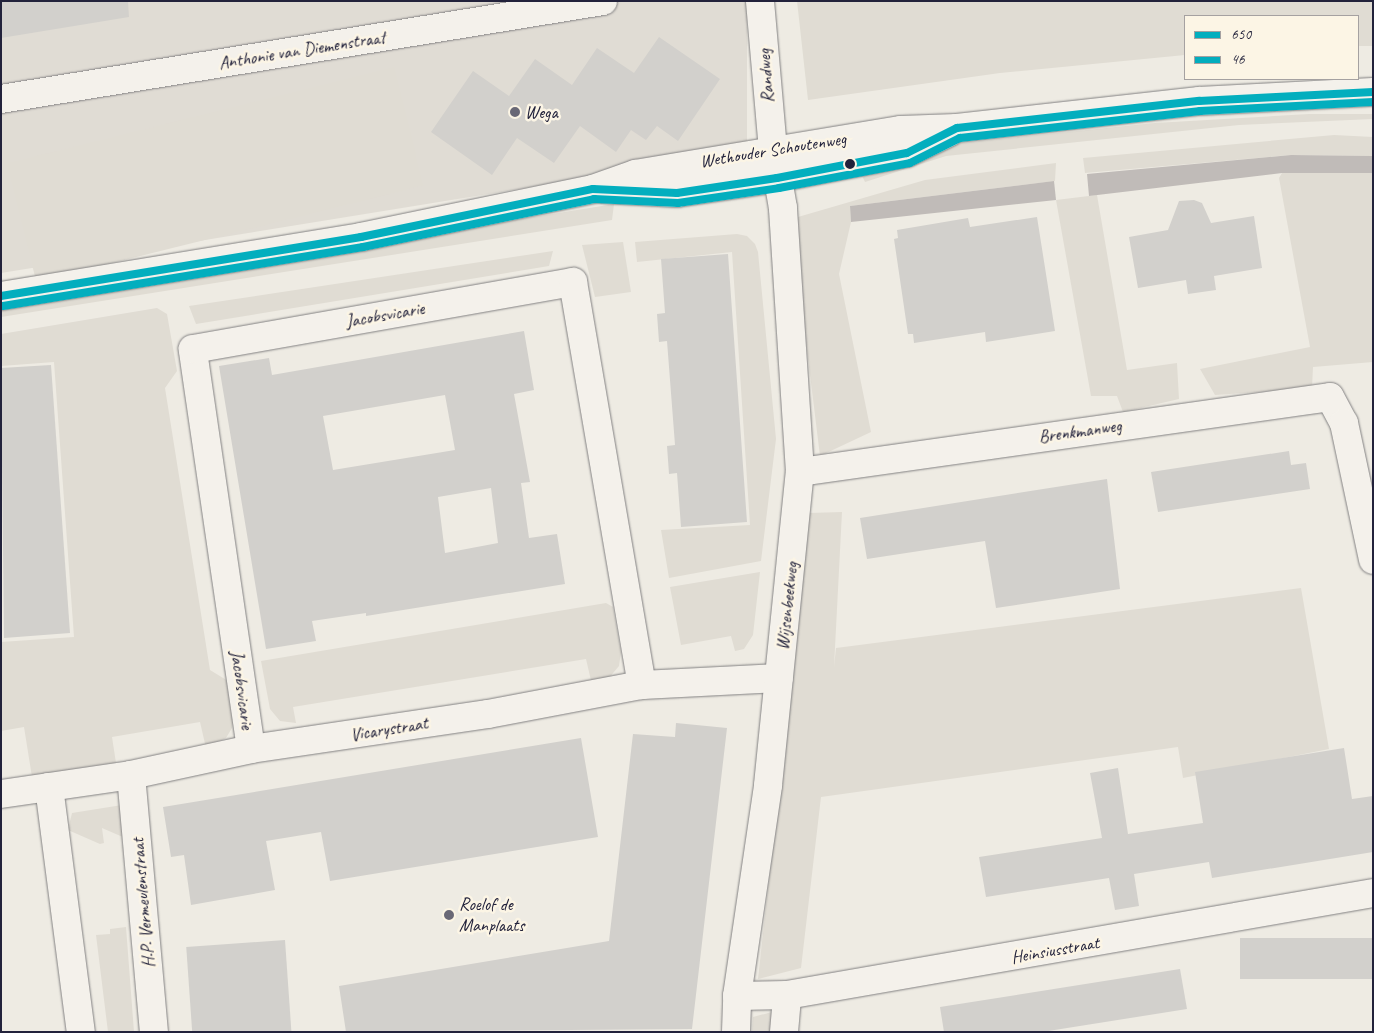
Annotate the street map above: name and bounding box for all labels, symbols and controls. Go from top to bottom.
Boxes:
legend [1184,15,1359,80]
text: 650 [1231,25,1251,44]
street label: Anthonie van Diemenstraat [217,26,387,74]
street label: Randweg [753,48,779,104]
text: 46 [1231,50,1245,69]
place label: Wega [525,101,558,123]
marker: Wega [509,106,521,118]
street label: Wethouder Schoutenweg [699,128,847,172]
unlabelled marker [845,159,855,169]
street label: Jacobsvicarie [344,297,426,333]
street label: Brenkmanweg [1037,415,1123,447]
street label: Wijsenbeekweg [772,561,802,651]
street label: Jacobsvicarie [226,649,258,731]
street label: Vicarystraat [349,712,429,746]
street label: H.P. Vermeulenstraat [127,837,159,969]
place label: Roelof de Manplaats [459,894,524,936]
marker: Roelof de Manplaats [443,909,455,921]
street label: Heinsiusstraat [1009,932,1101,968]

